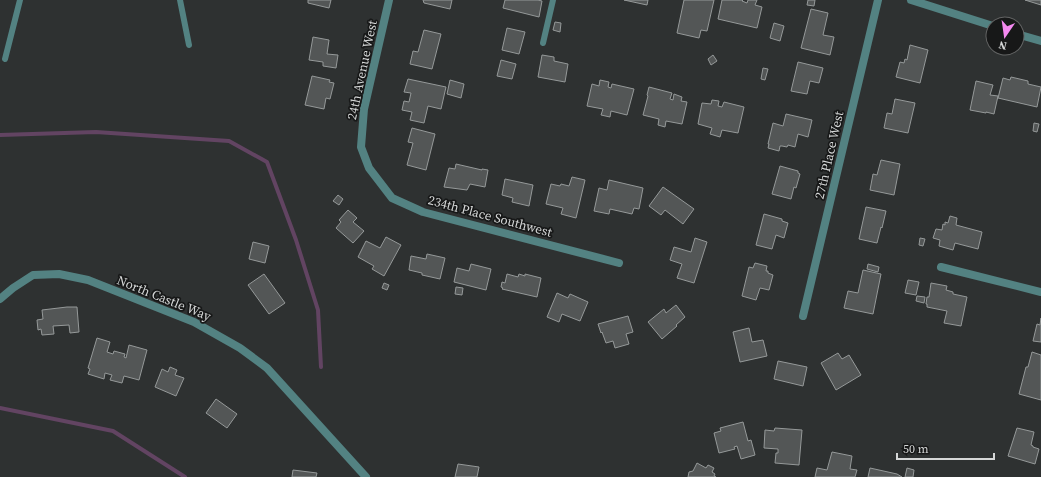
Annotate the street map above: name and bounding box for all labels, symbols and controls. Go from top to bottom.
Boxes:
north arrow [985,16,1025,56]
street label: 24th Avenue West [343,18,381,121]
text: N [997,37,1008,53]
street label: 27th Place West [811,109,848,201]
street label: 234th Place Southwest [426,191,555,241]
street label: North Castle Way [114,271,214,325]
scale bar [897,435,994,461]
text: 50 m [903,441,929,457]

